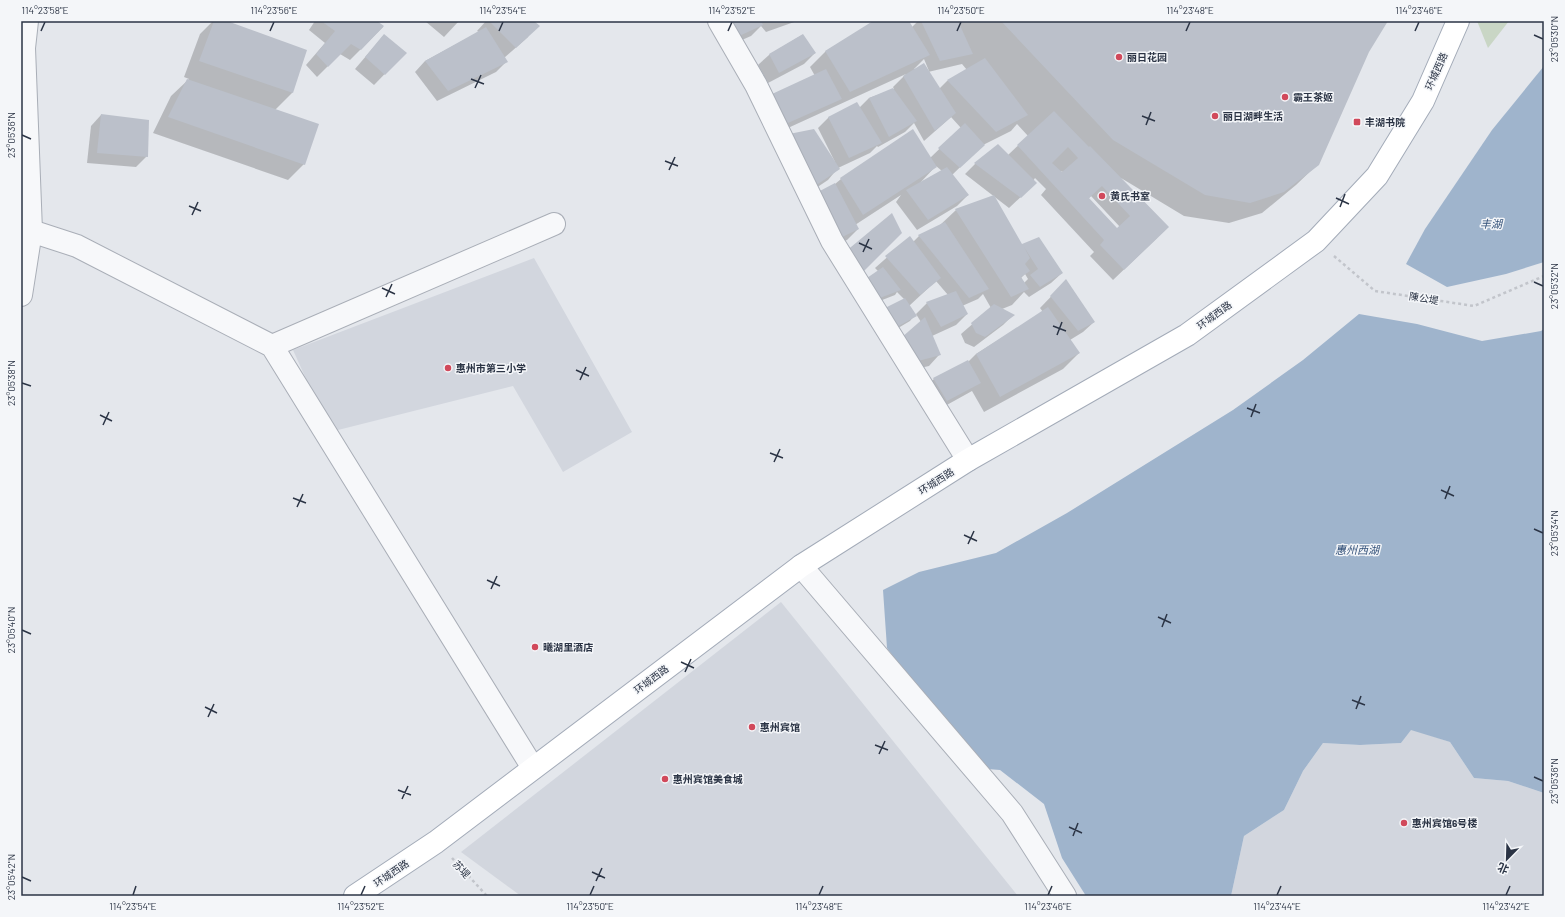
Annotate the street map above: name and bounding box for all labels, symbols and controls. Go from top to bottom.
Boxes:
text: 114°23'58"E [21,4,69,16]
text: 114°23'56"E [250,4,298,16]
text: 114°23'54"E [479,4,527,16]
text: 114°23'52"E [708,4,756,16]
text: 114°23'50"E [937,4,985,16]
text: 114°23'48"E [1166,4,1214,16]
text: 114°23'46"E [1395,4,1443,16]
text: 23°05'30"N [1548,16,1560,62]
street label: 环城西路 [1422,50,1450,92]
place label: 丽日花园 [1127,51,1167,63]
marker: 丽日花园 [1114,52,1124,62]
place label: 霸王茶姬 [1293,91,1333,103]
marker: 霸王茶姬 [1280,92,1290,102]
place label: 丽日湖畔生活 [1223,110,1283,122]
marker: 丽日湖畔生活 [1210,111,1220,121]
text: 23°05'36"N [5,112,17,158]
place label: 丰湖书院 [1365,116,1405,128]
marker: 丰湖书院 [1352,117,1362,127]
place label: 黄氏书室 [1110,190,1150,202]
marker: 黄氏书室 [1097,191,1107,201]
water label: 丰湖 [1480,217,1504,230]
text: 23°05'32"N [1548,263,1560,309]
street label: 陳公堤 [1408,290,1440,306]
street label: 环城西路 [1194,298,1234,332]
text: 23°05'38"N [5,360,17,406]
place label: 惠州市第三小学 [456,362,526,374]
marker: 惠州市第三小学 [443,363,453,373]
street label: 环城西路 [916,465,956,497]
text: 23°05'34"N [1548,510,1560,556]
water label: 惠州西湖 [1335,543,1381,556]
text: 23°05'40"N [5,607,17,653]
place label: 曦湖里酒店 [543,641,593,653]
marker: 曦湖里酒店 [530,642,540,652]
street label: 环城西路 [631,662,671,696]
place label: 惠州宾馆 [760,721,800,733]
marker: 惠州宾馆 [747,722,757,732]
text: 23°05'36"N [1548,758,1560,804]
place label: 惠州宾馆美食城 [673,773,743,785]
marker: 惠州宾馆美食城 [660,774,670,784]
place label: 惠州宾馆6号楼 [1412,817,1477,829]
marker: 惠州宾馆6号楼 [1399,818,1409,828]
north arrow [1487,839,1527,879]
text: 23°05'42"N [5,854,17,900]
street label: 环城西路 [371,857,411,889]
street label: 苏堤 [451,858,473,880]
text: 北 [1495,861,1510,877]
text: 114°23'54"E [109,900,157,912]
text: 114°23'52"E [337,900,385,912]
text: 114°23'50"E [566,900,614,912]
text: 114°23'48"E [795,900,843,912]
text: 114°23'46"E [1024,900,1072,912]
text: 114°23'44"E [1253,900,1301,912]
text: 114°23'42"E [1482,900,1530,912]

